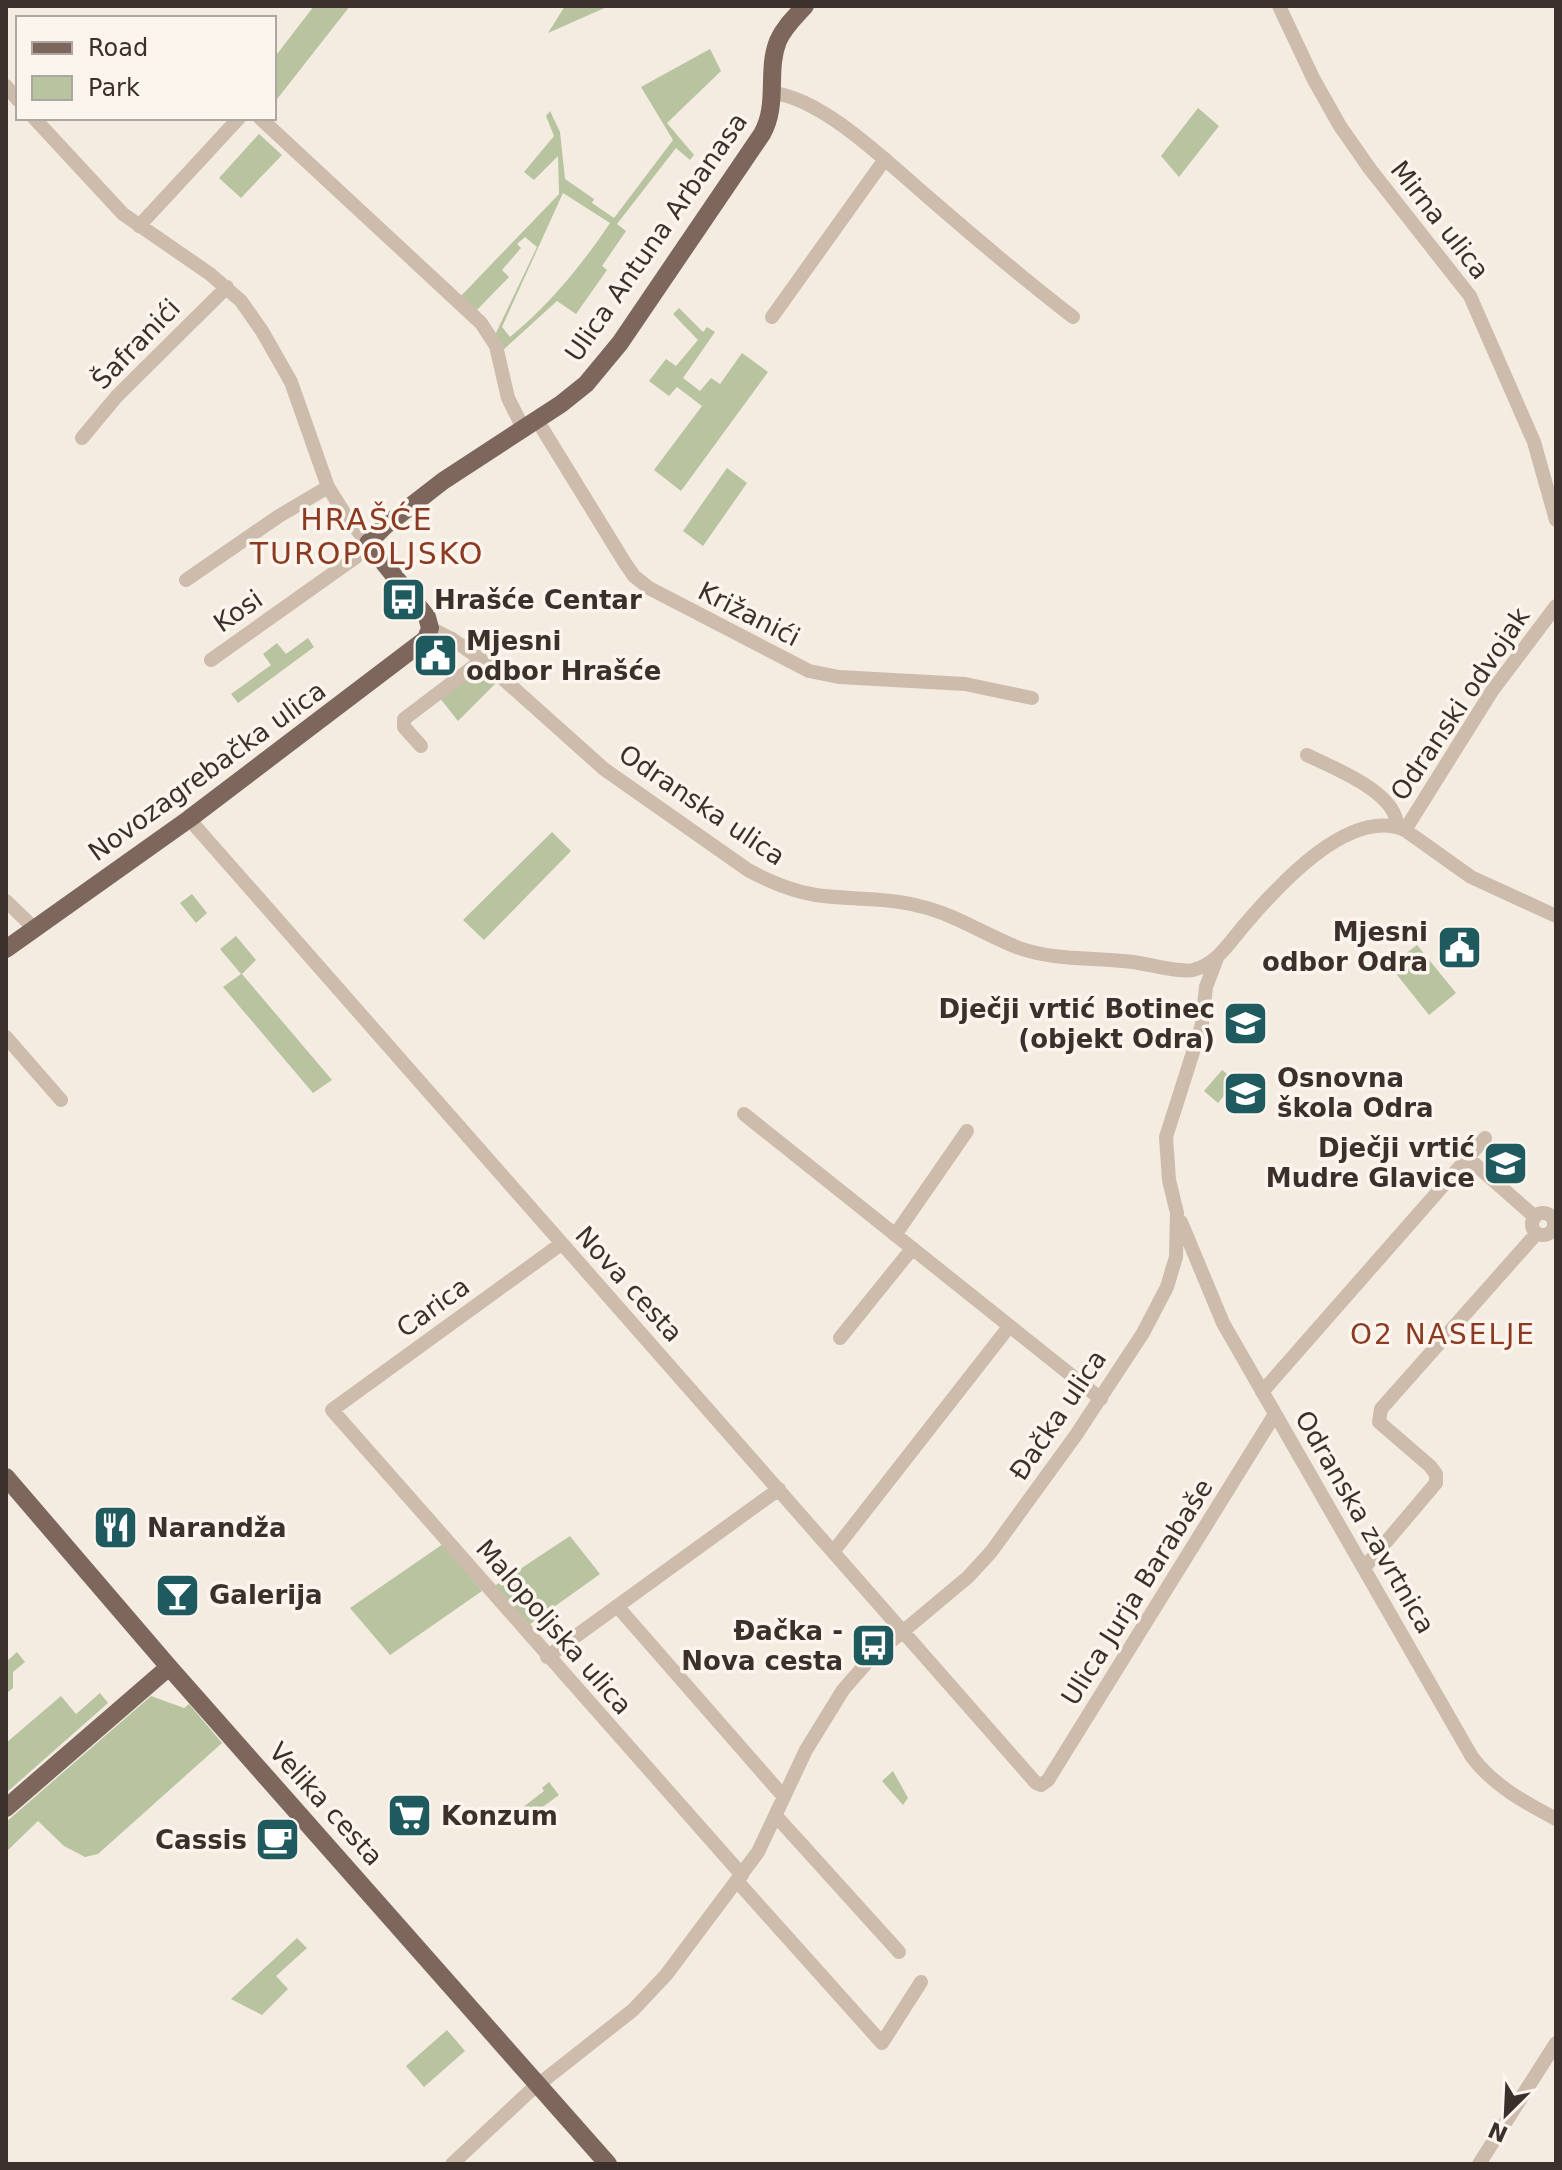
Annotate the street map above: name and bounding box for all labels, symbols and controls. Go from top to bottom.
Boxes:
legend [16,16,276,120]
text: Road [88,34,148,62]
text: Park [88,74,140,102]
street label: Ulica Antuna Arbanasa [559,107,753,367]
street label: Mirna ulica [1385,155,1495,285]
street label: Šafranići [85,292,186,395]
district label: HRAŠĆE TUROPOLJSKO [249,501,484,571]
bus stop icon: Hrašće Centar [379,576,427,624]
street label: Križanići [693,576,805,652]
street label: Kosi [208,584,268,638]
place label: Hrašće Centar [434,585,642,615]
street label: Odranski odvojak [1384,602,1536,806]
place label: Mjesni odbor Hrašće [466,626,661,686]
public building icon: Mjesni odbor Hrašće [411,632,459,680]
street label: Novozagrebačka ulica [83,675,331,867]
street label: Odranska ulica [613,738,791,872]
place label: Mjesni odbor Odra [1262,917,1428,977]
public building icon: Mjesni odbor Odra [1435,923,1483,971]
place label: Dječji vrtić Botinec (objekt Odra) [938,994,1215,1054]
school or university icon: Dječji vrtić Botinec (objekt Odra) [1222,1000,1270,1048]
place label: Osnovna škola Odra [1277,1063,1434,1123]
school or university icon: Osnovna škola Odra [1222,1069,1270,1117]
place label: Dječji vrtić Mudre Glavice [1266,1133,1475,1193]
school or university icon: Dječji vrtić Mudre Glavice [1482,1139,1530,1187]
street label: Nova cesta [569,1220,689,1348]
street label: Carica [391,1271,475,1343]
district label: O2 NASELJE [1350,1318,1536,1351]
street label: Đačka ulica [1004,1344,1112,1486]
street label: Odranska zavrtnica [1289,1405,1441,1639]
street label: Ulica Jurja Barabaše [1055,1474,1219,1710]
restaurant icon: Narandža [92,1504,140,1552]
place label: Narandža [147,1513,286,1543]
street label: Malopoljska ulica [470,1533,638,1721]
bar icon: Galerija [154,1571,202,1619]
place label: Galerija [209,1580,323,1610]
place label: Đačka - Nova cesta [681,1616,843,1676]
bus stop icon: Đačka - Nova cesta [850,1622,898,1670]
street label: Velika cesta [263,1736,389,1872]
supermarket icon: Konzum [386,1792,434,1840]
place label: Konzum [441,1801,558,1831]
cafe icon: Cassis [254,1816,302,1864]
place label: Cassis [155,1825,247,1855]
north arrow [1466,2074,1546,2154]
text: N [1485,2117,1512,2147]

